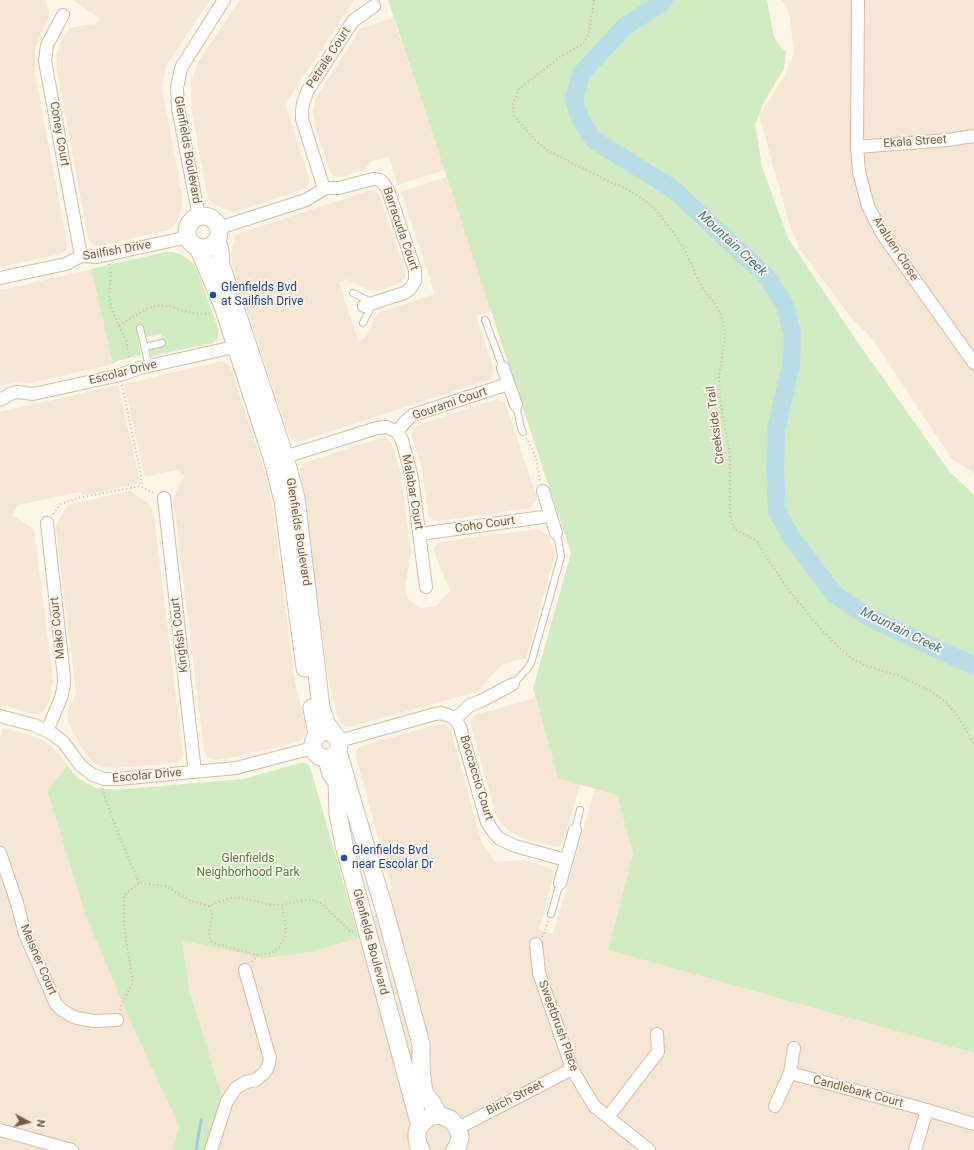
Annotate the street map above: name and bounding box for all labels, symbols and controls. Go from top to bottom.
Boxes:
street label: Petrale Court [304,25,354,91]
street label: Glenfields Boulevard [170,95,204,205]
street label: Coney Court [46,100,72,168]
street label: Ekala Street [883,133,947,151]
street label: Barracuda Court [379,185,421,273]
water label: Mountain Creek [694,208,770,280]
street label: Araluen Close [869,214,921,284]
street label: Sailfish Drive [82,238,152,264]
place label: Glenfields Bvd at Sailfish Drive [221,281,303,309]
marker: Glenfields Bvd at Sailfish Drive [208,290,218,300]
street label: Escolar Drive [87,358,159,388]
street label: Gourami Court [411,385,489,423]
street label: Creekside Trail [704,385,728,465]
street label: Malabar Court [398,453,426,531]
street label: Glenfields Boulevard [282,477,314,587]
street label: Coho Court [454,514,516,536]
street label: Mako Court [48,596,68,660]
street label: Kingfish Court [168,597,192,673]
water label: Mountain Creek [858,605,944,657]
street label: Boccaccio Court [456,734,496,822]
street label: Escolar Drive [112,766,182,786]
place label: Glenfields Bvd near Escolar Dr [352,844,433,872]
park label: Glenfields Neighborhood Park [196,852,300,880]
marker: Glenfields Bvd near Escolar Dr [339,853,349,863]
street label: Glenfields Boulevard [349,887,391,997]
street label: Meisner Court [17,922,59,998]
street label: Sweetbrush Place [535,979,581,1073]
street label: Candlebark Court [811,1073,905,1111]
street label: Birch Street [484,1078,546,1118]
north arrow [8,1102,48,1142]
text: N [33,1119,47,1128]

